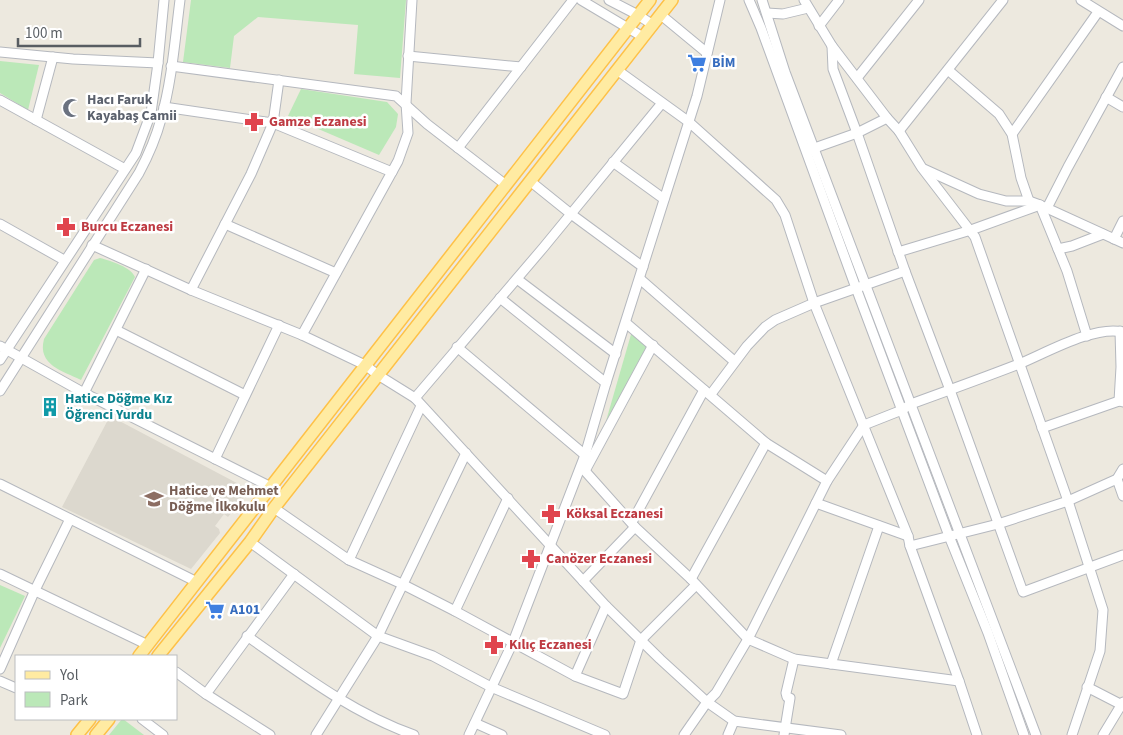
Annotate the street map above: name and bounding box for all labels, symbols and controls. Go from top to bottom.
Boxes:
scale bar [18,15,140,47]
text: 100 m [25,23,63,44]
supermarket icon: BİM [686,52,708,74]
place label: BİM [712,53,735,73]
place label: Hacı Faruk Kayabaş Camii [87,90,177,126]
mosque icon: Hacı Faruk Kayabaş Camii [61,97,83,119]
pharmacy icon: Gamze Eczanesi [243,111,265,133]
place label: Gamze Eczanesi [269,112,367,132]
pharmacy icon: Burcu Eczanesi [55,216,77,238]
place label: Burcu Eczanesi [81,217,173,237]
place label: Hatice Döğme Kız Öğrenci Yurdu [65,389,173,425]
building icon: Hatice Döğme Kız Öğrenci Yurdu [39,396,61,418]
place label: Hatice ve Mehmet Döğme İlkokulu [169,481,279,517]
school or university icon: Hatice ve Mehmet Döğme İlkokulu [143,488,165,510]
pharmacy icon: Köksal Eczanesi [540,503,562,525]
place label: Köksal Eczanesi [566,504,663,524]
pharmacy icon: Canözer Eczanesi [520,548,542,570]
place label: Canözer Eczanesi [546,549,652,569]
supermarket icon: A101 [204,599,226,621]
place label: A101 [229,600,260,620]
pharmacy icon: Kılıç Eczanesi [483,634,505,656]
place label: Kılıç Eczanesi [509,635,592,655]
legend [15,655,178,720]
text: Yol [59,665,79,686]
text: Park [60,690,89,711]

